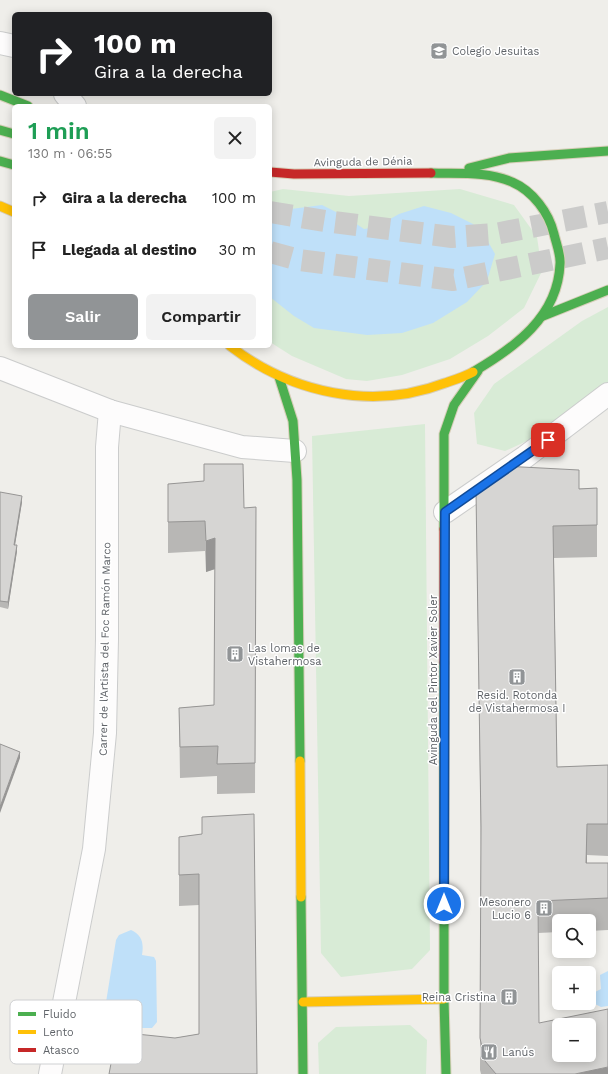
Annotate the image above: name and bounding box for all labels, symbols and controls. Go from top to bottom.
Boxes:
text: 100 m [94,27,177,60]
icon: right [28,28,80,80]
school or university icon: Colegio Jesuitas [429,41,449,61]
place label: Colegio Jesuitas [452,45,540,58]
text: Gira a la derecha [94,61,243,82]
text: 1 min [28,117,90,145]
button: close [214,117,256,159]
text: 130 m · 06:55 [28,146,112,161]
street label: Avinguda de Dénia [313,155,413,169]
icon: right [28,187,50,209]
text: Gira a la derecha [62,189,187,207]
text: 100 m [212,189,256,207]
icon: arrive [28,239,50,261]
text: Llegada al destino [62,241,197,259]
text: 30 m [219,241,256,259]
button: Salir [28,294,138,340]
button: Compartir [146,294,256,340]
pin [531,423,565,457]
icon: arrive [537,429,559,451]
street label: Carrer de l'Artista del Foc Ramón Marco [97,542,113,756]
street label: Avinguda del Pintor Xavier Soler [427,594,440,765]
place label: Las lomas de Vistahermosa [248,642,321,668]
building icon: Las lomas de Vistahermosa [225,644,245,664]
building icon: Resid. Rotonda de Vistahermosa I [507,667,527,687]
place label: Resid. Rotonda de Vistahermosa I [469,689,565,715]
position arrow [423,883,465,925]
place label: Mesonero Lucio 6 [479,896,531,922]
building icon: Mesonero Lucio 6 [534,898,554,918]
map controls [552,914,596,1062]
button: search [552,914,596,958]
button: + [552,966,596,1010]
building icon: Reina Cristina [499,987,519,1007]
place label: Reina Cristina [422,991,496,1004]
legend [10,1000,142,1064]
text: Fluido [43,1008,76,1021]
button: − [552,1018,596,1062]
text: Lento [43,1026,74,1039]
restaurant icon: Lanús [479,1042,499,1062]
text: Atasco [43,1044,79,1057]
place label: Lanús [502,1046,534,1059]

